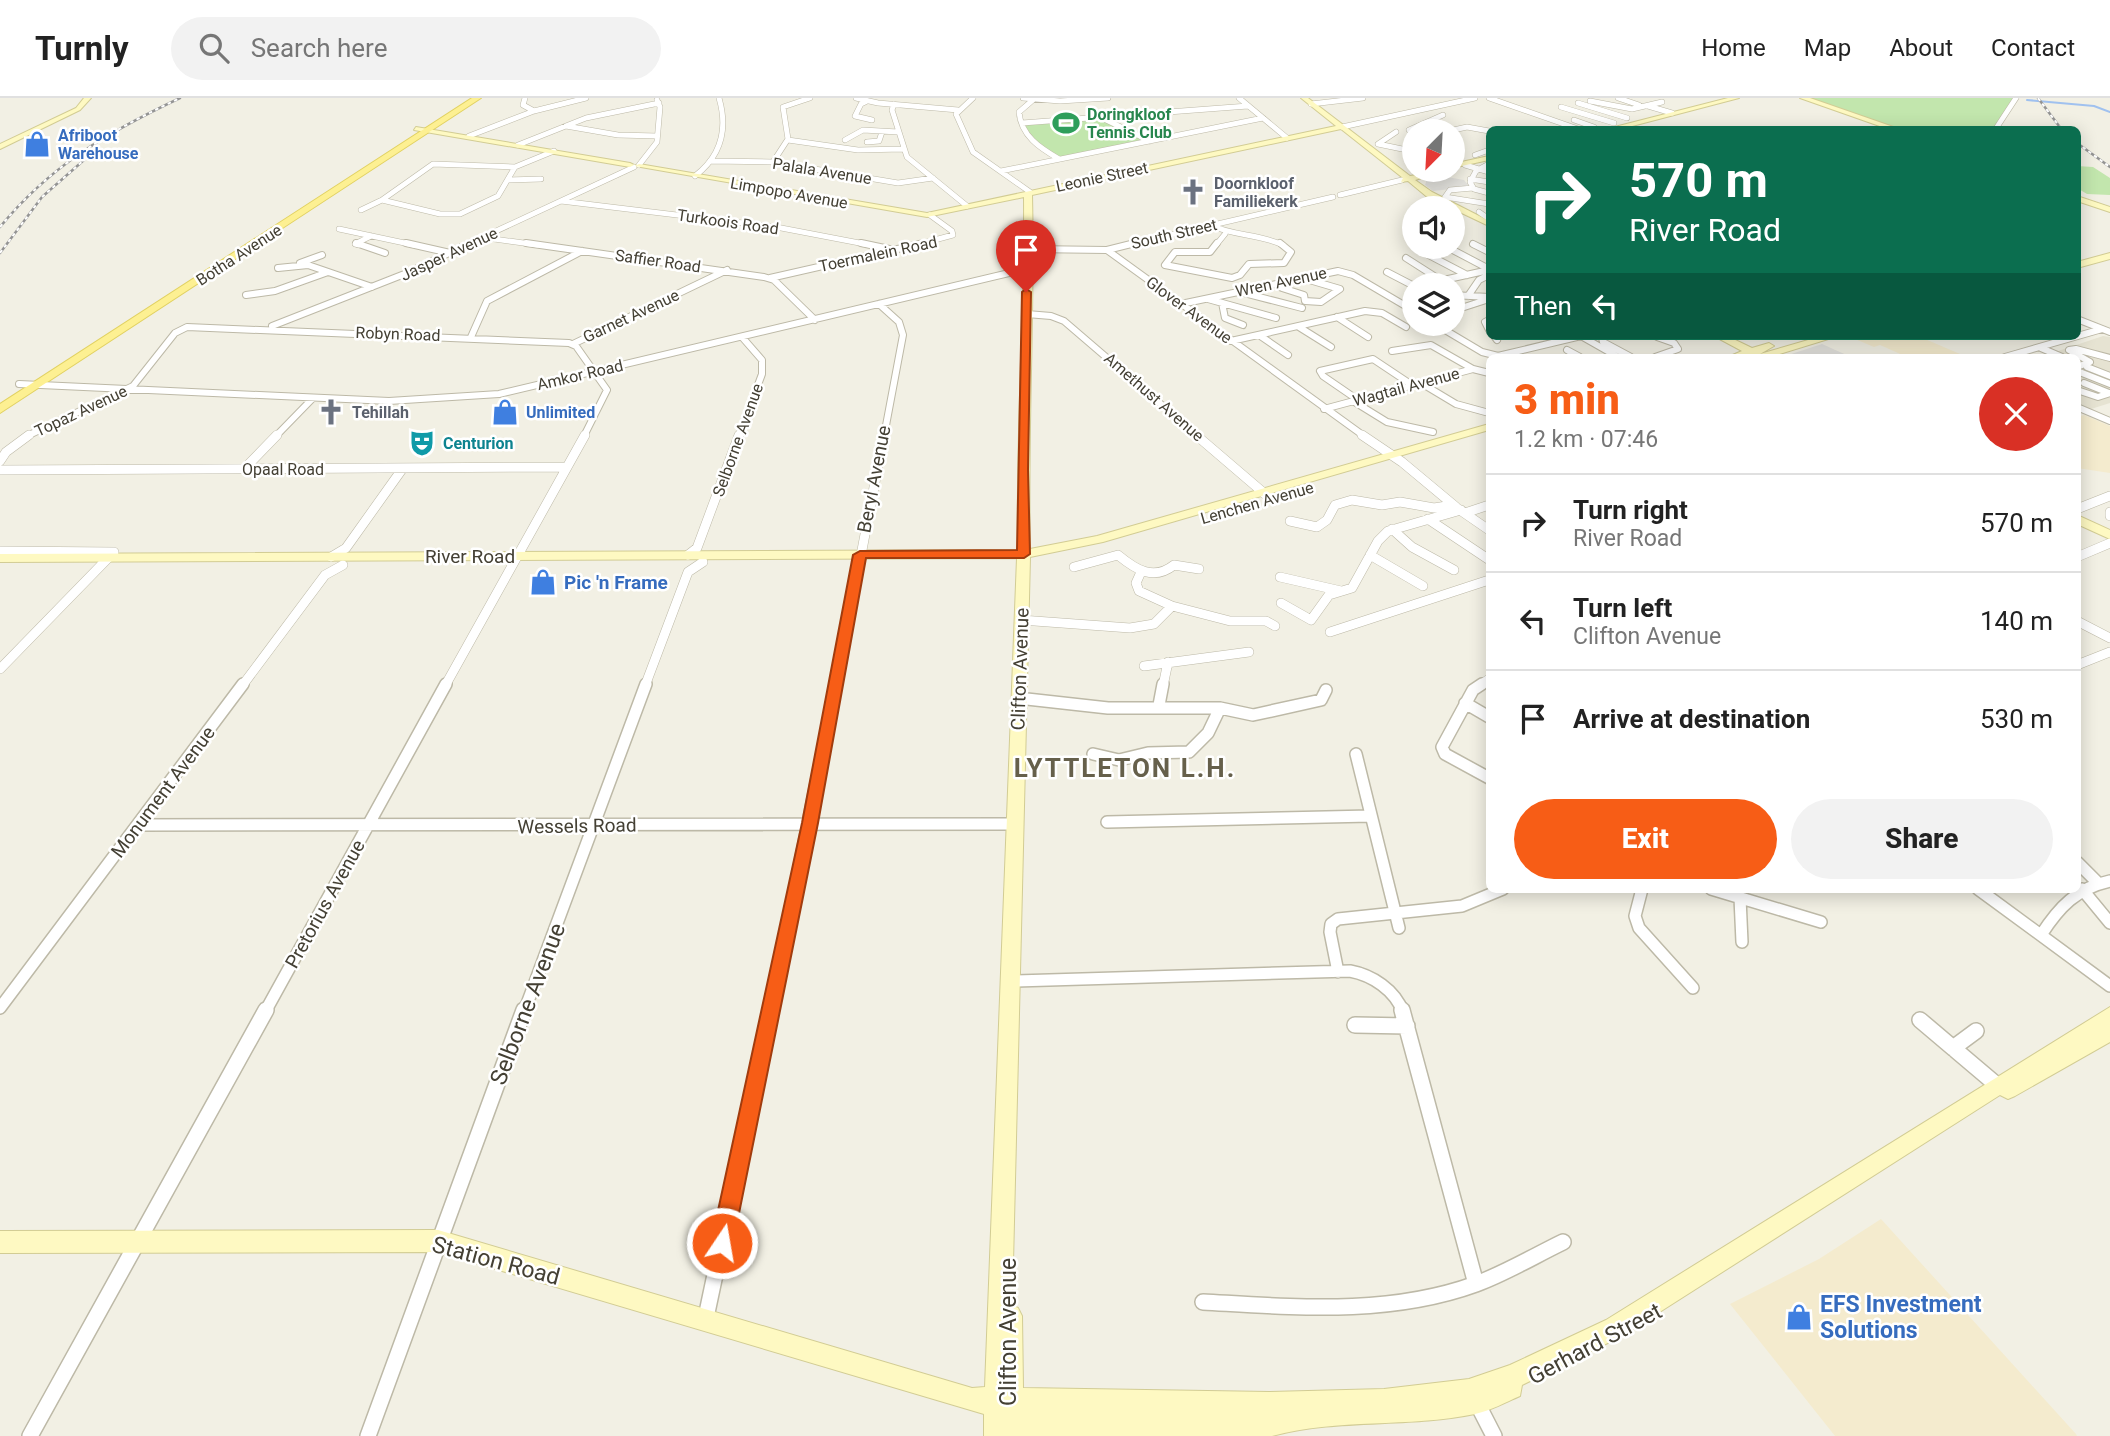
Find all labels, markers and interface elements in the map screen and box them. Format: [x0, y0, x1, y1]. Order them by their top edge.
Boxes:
search box [171, 17, 661, 80]
text: Turnly [35, 29, 129, 68]
icon: search [195, 29, 233, 67]
text: Search here [251, 33, 387, 63]
text: Home [1701, 34, 1766, 62]
text: Map [1804, 34, 1851, 62]
text: About [1889, 34, 1953, 62]
text: Contact [1991, 34, 2075, 62]
place label: Doringkloof Tennis Club [1087, 105, 1172, 142]
sports icon: Doringkloof Tennis Club [1051, 108, 1081, 138]
north arrow [1402, 119, 1465, 182]
map controls [1402, 119, 1465, 336]
place label: Afriboot Warehouse [58, 126, 139, 163]
shop icon: Afriboot Warehouse [22, 129, 52, 159]
text: 570 m [1629, 152, 1768, 209]
street label: Palala Avenue [771, 154, 873, 188]
icon: right [1514, 154, 1605, 245]
street label: Leonie Street [1054, 158, 1150, 196]
street label: Limpopo Avenue [729, 173, 849, 213]
place label: Doornkloof Familiekerk [1214, 174, 1298, 211]
church icon: Doornkloof Familiekerk [1178, 177, 1208, 207]
button: sound [1402, 196, 1465, 259]
street label: Turkoois Road [676, 205, 780, 239]
text: River Road [1629, 211, 1781, 249]
street label: South Street [1129, 215, 1219, 253]
street label: Botha Avenue [193, 220, 285, 290]
pin [996, 220, 1056, 292]
street label: Jasper Avenue [397, 223, 501, 285]
icon: arrive [1007, 231, 1045, 269]
street label: Toermalein Road [817, 232, 939, 276]
street label: Saffier Road [614, 246, 702, 276]
street label: Wren Avenue [1234, 263, 1328, 301]
street label: Glover Avenue [1142, 272, 1236, 348]
button: layers [1402, 273, 1465, 336]
street label: Garnet Avenue [580, 285, 682, 347]
icon: left [1586, 287, 1624, 325]
text: Then [1514, 291, 1572, 321]
street label: Robyn Road [355, 323, 441, 345]
street label: Amethust Avenue [1100, 349, 1208, 445]
street label: Amkor Road [535, 356, 625, 394]
street label: Wagtail Avenue [1351, 364, 1461, 410]
text: 3 min [1514, 375, 1620, 424]
button: close [1979, 377, 2053, 451]
street label: Topaz Avenue [32, 381, 130, 441]
street label: Selborne Avenue [709, 381, 767, 499]
church icon: Tehillah [316, 397, 346, 427]
shop icon: Unlimited [490, 397, 520, 427]
place label: Tehillah [352, 403, 409, 422]
place label: Unlimited [526, 403, 595, 422]
street label: Beryl Avenue [852, 423, 896, 535]
text: 1.2 km · 07:46 [1514, 426, 1658, 453]
theatre icon: Centurion [407, 428, 437, 458]
place label: Centurion [443, 434, 514, 453]
street label: Opaal Road [242, 460, 324, 479]
street label: Lenchen Avenue [1198, 478, 1316, 528]
text: Turn right [1573, 495, 1688, 525]
icon: right [1514, 504, 1552, 542]
text: 570 m [1980, 508, 2053, 538]
text: River Road [1573, 525, 1682, 552]
street label: River Road [425, 545, 515, 568]
shop icon: Pic 'n Frame [528, 567, 558, 597]
place label: Pic 'n Frame [564, 571, 668, 594]
text: Turn left [1573, 593, 1672, 623]
icon: left [1514, 602, 1552, 640]
text: 140 m [1980, 606, 2053, 636]
street label: Clifton Avenue [1006, 607, 1034, 731]
text: Clifton Avenue [1573, 623, 1721, 650]
icon: arrive [1514, 700, 1552, 738]
text: Arrive at destination [1573, 704, 1810, 734]
text: 530 m [1980, 704, 2053, 734]
street label: Monument Avenue [106, 722, 220, 862]
district label: LYTTLETON L.H. [1014, 753, 1236, 783]
button: Exit [1514, 799, 1777, 879]
button: Share [1791, 799, 2053, 879]
street label: Wessels Road [517, 813, 637, 839]
street label: Pretorius Avenue [280, 836, 370, 972]
street label: Selborne Avenue [485, 919, 571, 1089]
position arrow [685, 1206, 759, 1280]
street label: Station Road [429, 1231, 563, 1291]
street label: Clifton Avenue [995, 1258, 1022, 1406]
place label: EFS Investment Solutions [1820, 1291, 1982, 1344]
street label: Gerhard Street [1523, 1297, 1667, 1391]
shop icon: EFS Investment Solutions [1784, 1302, 1814, 1332]

